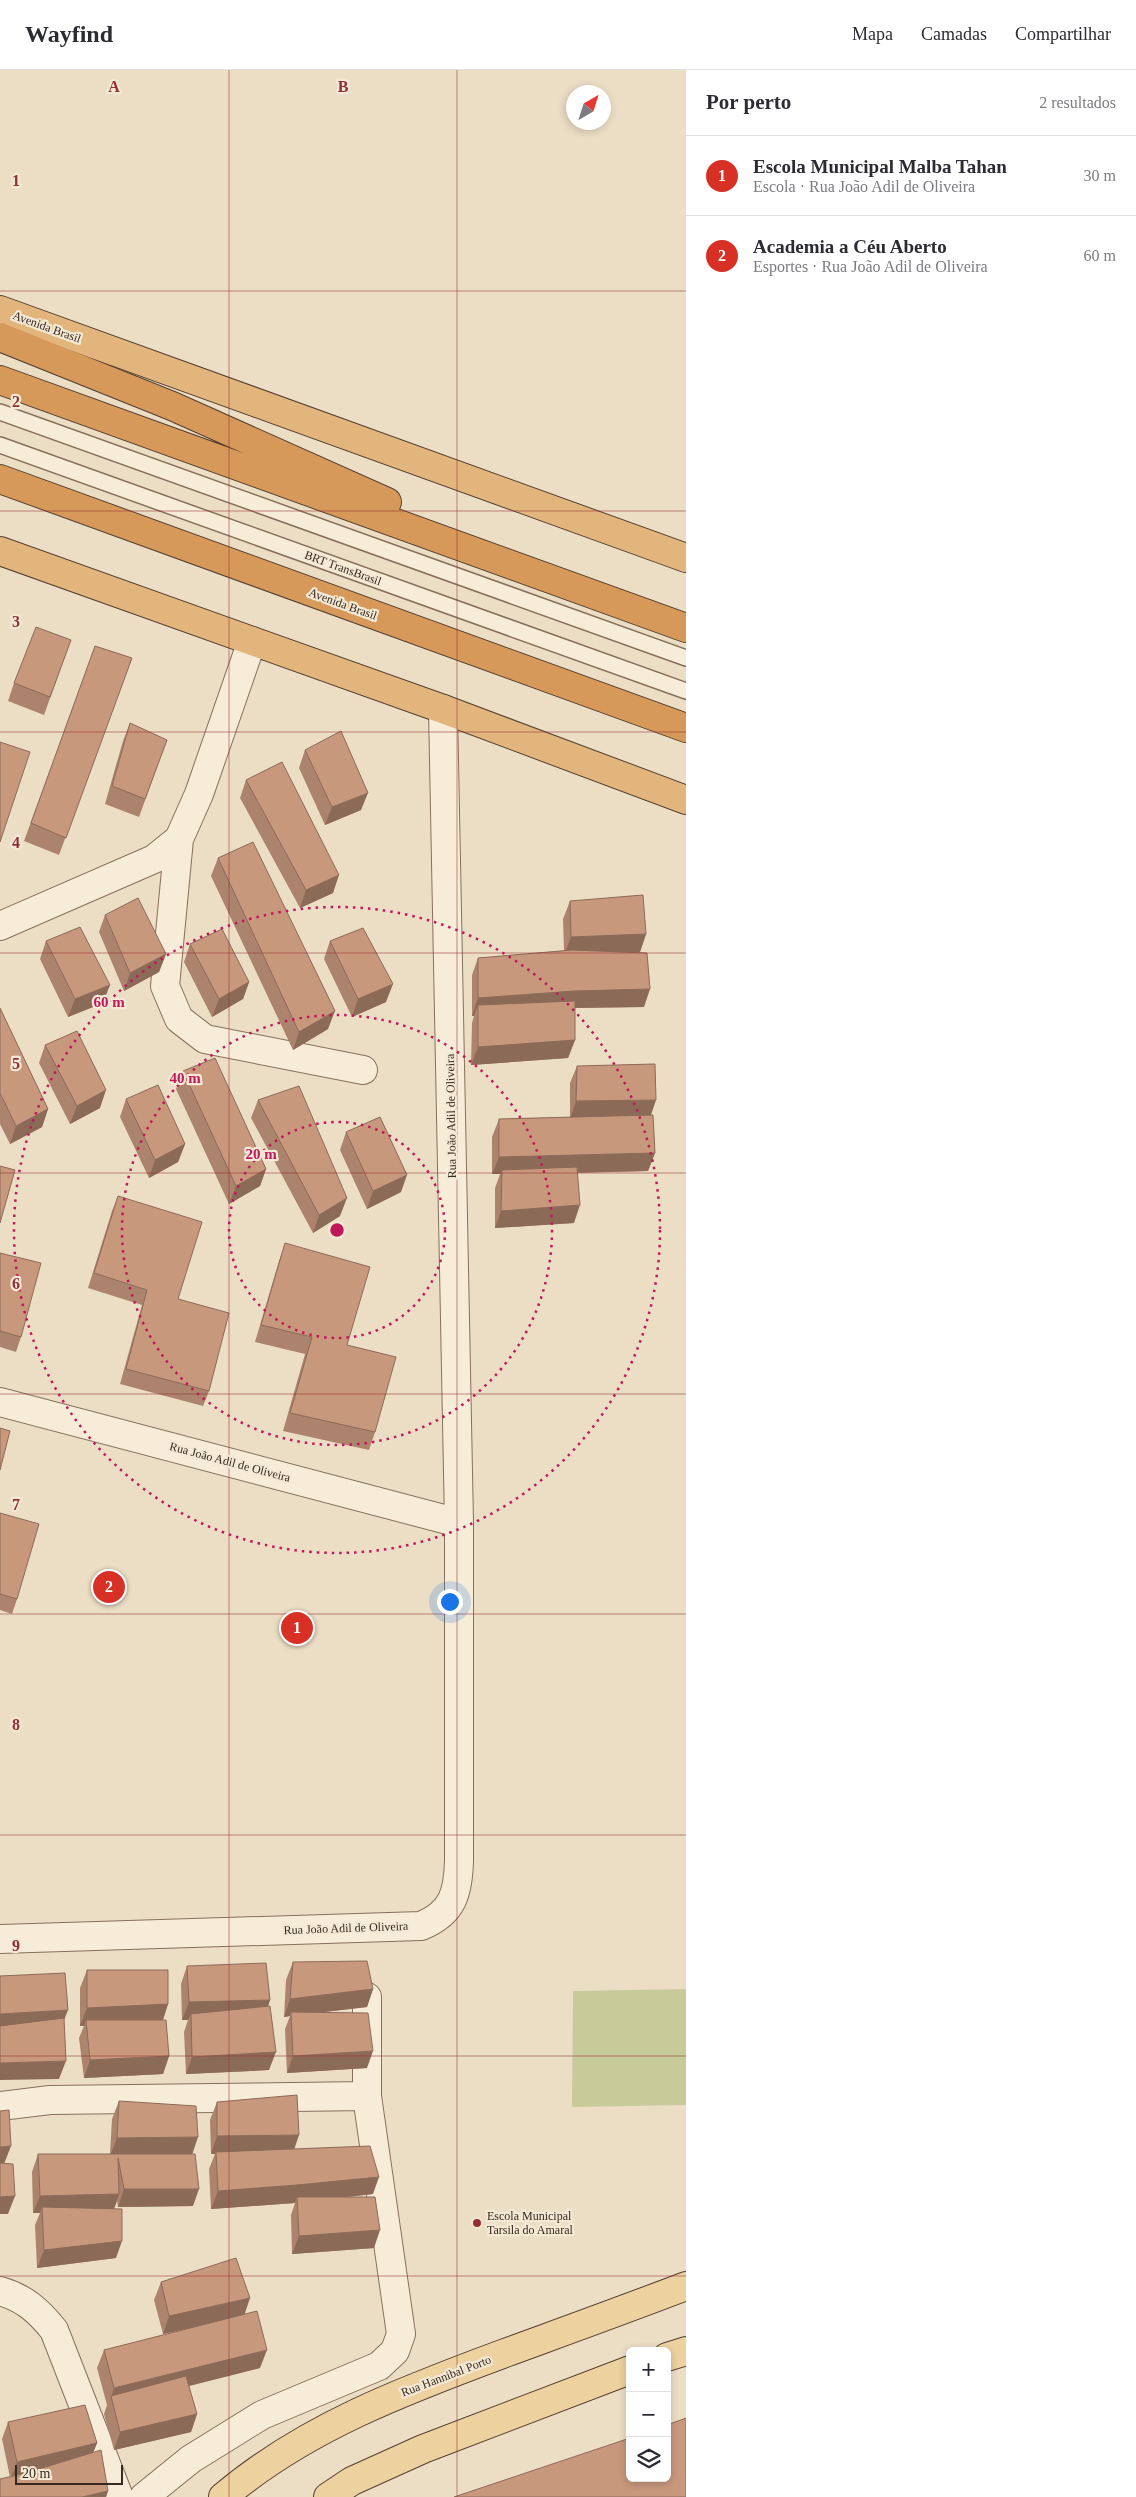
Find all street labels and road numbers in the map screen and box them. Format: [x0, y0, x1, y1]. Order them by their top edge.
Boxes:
street label: Avenida Brasil [11, 308, 84, 346]
street label: BRT TransBrasil [303, 548, 384, 589]
street label: Avenida Brasil [307, 585, 380, 623]
street label: Rua João Adil de Oliveira [443, 1053, 459, 1178]
street label: Rua João Adil de Oliveira [168, 1439, 293, 1485]
street label: Rua João Adil de Oliveira [283, 1919, 409, 1937]
street label: Rua Hannibal Porto [399, 2352, 493, 2400]

